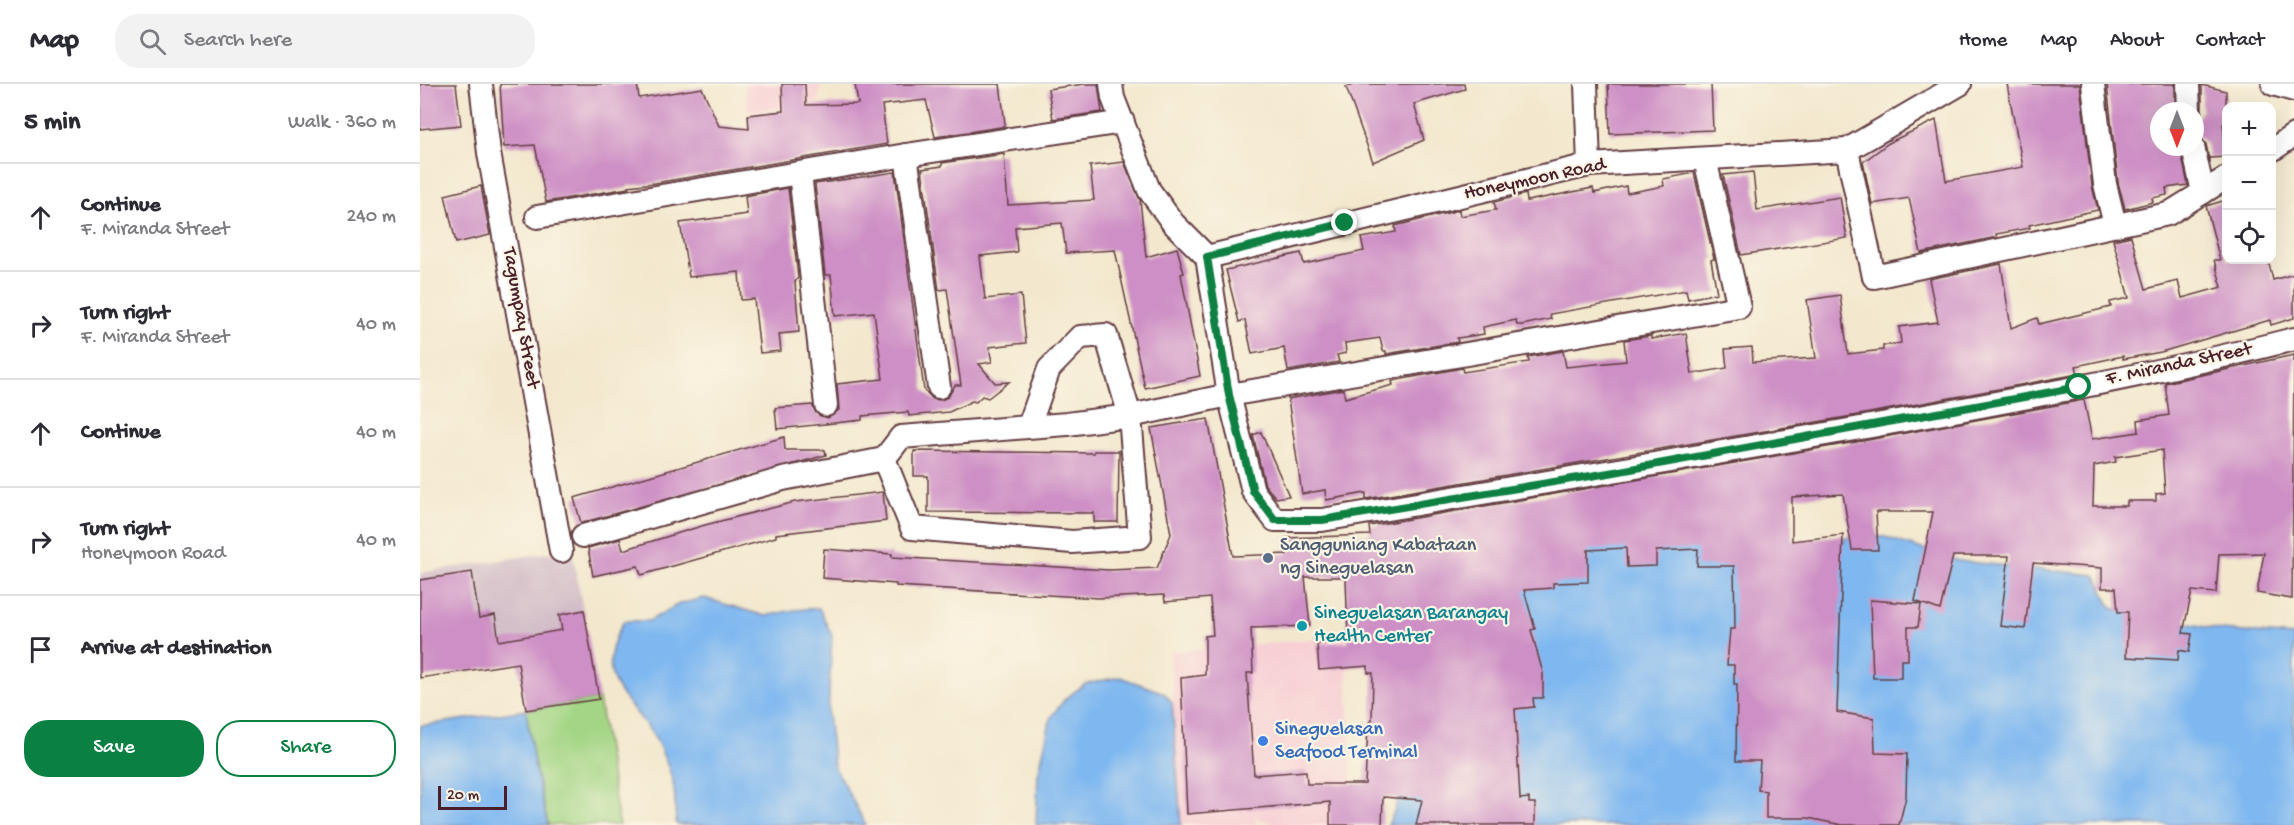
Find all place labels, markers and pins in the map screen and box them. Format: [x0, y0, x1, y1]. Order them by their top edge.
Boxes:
place label: Sangguniang Kabataan ng Sineguelasan [1280, 535, 1477, 581]
marker: Sangguniang Kabataan ng Sineguelasan [1261, 551, 1275, 565]
place label: Sineguelasan Barangay Health Center [1314, 603, 1508, 649]
marker: Sineguelasan Barangay Health Center [1295, 619, 1309, 633]
place label: Sineguelasan Seafood Terminal [1275, 719, 1418, 765]
marker: Sineguelasan Seafood Terminal [1256, 734, 1270, 748]

